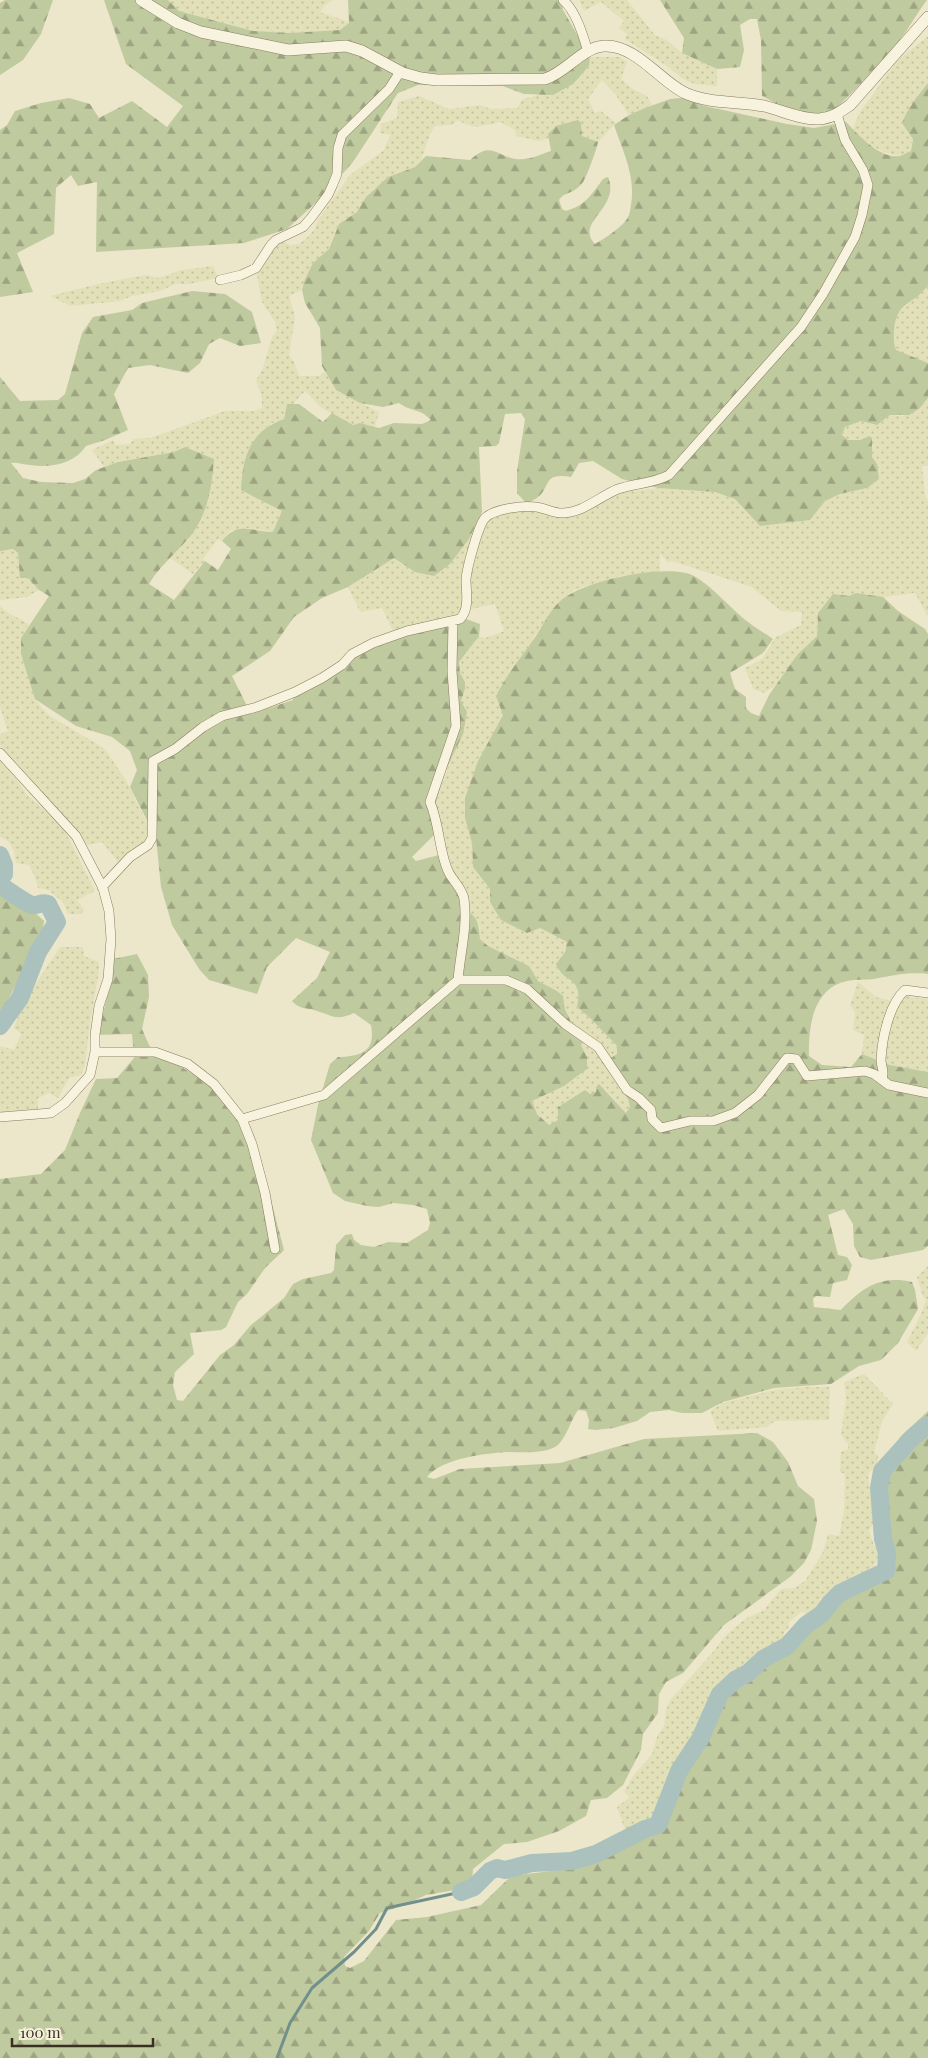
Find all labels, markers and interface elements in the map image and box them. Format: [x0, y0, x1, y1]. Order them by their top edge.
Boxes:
scale bar [12, 2016, 154, 2048]
text: 100 m [20, 2022, 61, 2042]

